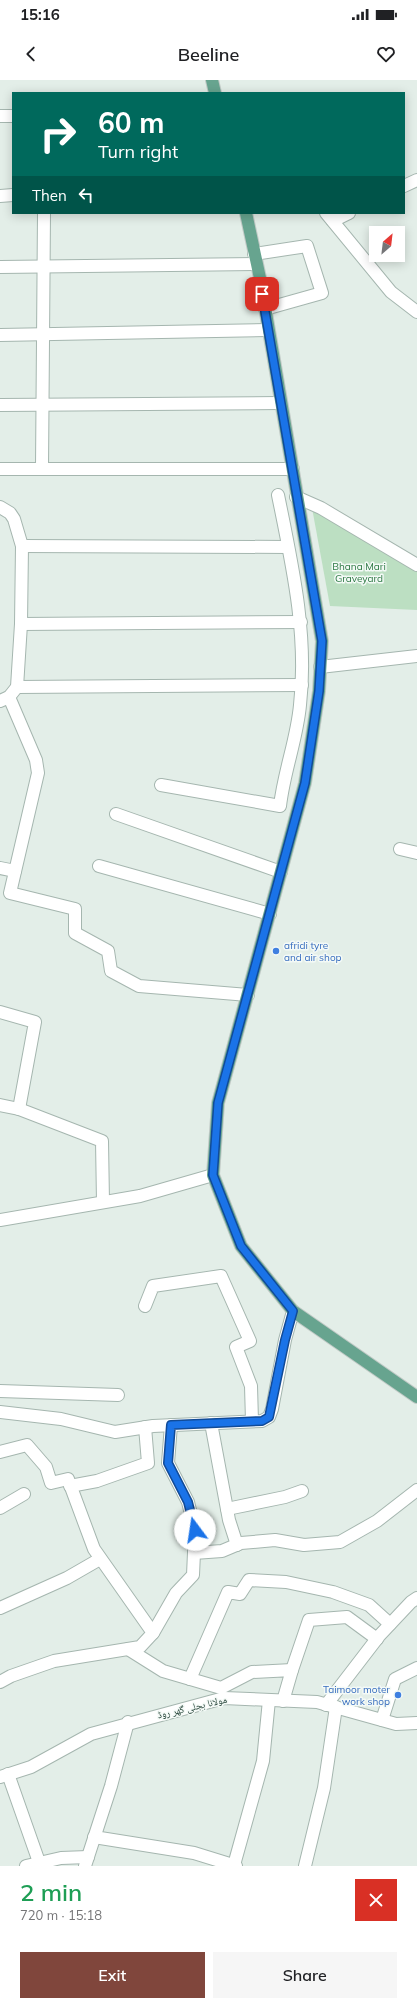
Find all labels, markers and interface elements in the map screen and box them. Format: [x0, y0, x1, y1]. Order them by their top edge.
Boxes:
text: 15:16 [20, 5, 60, 24]
icon: back [20, 43, 42, 65]
text: Beeline [178, 43, 239, 66]
icon: heart [375, 43, 397, 65]
text: 60 m [98, 105, 164, 140]
icon: right [32, 108, 84, 160]
text: Turn right [98, 140, 178, 163]
icon: left [75, 184, 97, 206]
text: Then [32, 186, 67, 205]
north arrow [369, 226, 405, 262]
map controls [369, 226, 405, 262]
pin [245, 277, 279, 311]
icon: arrive [251, 283, 273, 305]
park label: Bhana Mari Graveyard [332, 560, 386, 585]
place label: afridi tyre and air shop [284, 939, 342, 964]
marker: afridi tyre and air shop [271, 946, 281, 956]
position arrow [174, 1509, 216, 1551]
place label: Taimoor moter work shop [323, 1683, 390, 1708]
marker: Taimoor moter work shop [393, 1690, 403, 1700]
street label: مولانا بجلی گھر روڈ [156, 1693, 228, 1721]
text: 2 min [20, 1877, 82, 1907]
button: close [355, 1879, 397, 1921]
text: 720 m · 15:18 [20, 1907, 102, 1923]
button: Exit [20, 1952, 205, 1998]
button: Share [213, 1952, 397, 1998]

